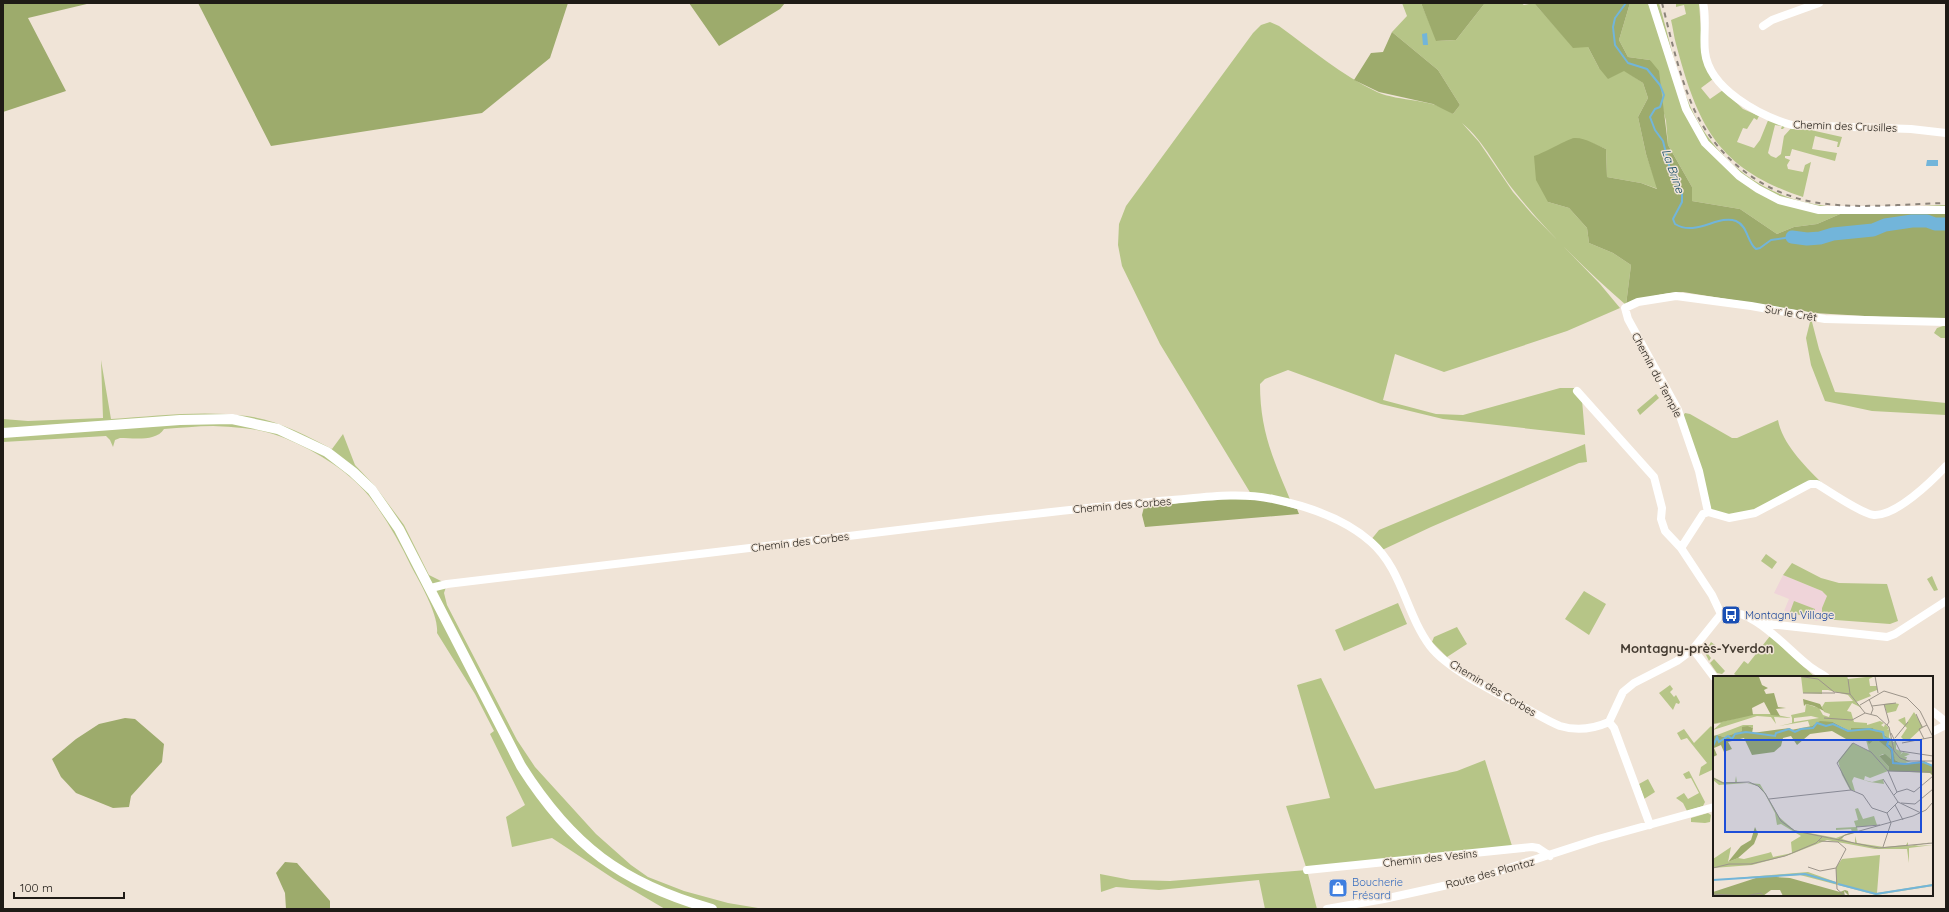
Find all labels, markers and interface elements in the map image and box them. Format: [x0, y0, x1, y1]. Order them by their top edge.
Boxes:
street label: Chemin des Crusilles [1793, 117, 1897, 135]
water label: La Brine [1659, 147, 1688, 196]
street label: Sur le Crêt [1764, 302, 1818, 324]
street label: Chemin du Temple [1629, 330, 1685, 420]
street label: Chemin des Corbes [1072, 494, 1172, 516]
street label: Chemin des Corbes [750, 529, 850, 555]
bus stop icon: Montagny Village [1720, 604, 1742, 626]
place label: Montagny Village [1745, 608, 1834, 622]
district label: Montagny-près-Yverdon [1620, 640, 1774, 656]
street label: Chemin des Corbes [1447, 657, 1539, 719]
inset map [1713, 676, 1933, 896]
street label: Chemin des Vesins [1382, 846, 1478, 870]
street label: Route des Plantaz [1444, 854, 1536, 892]
scale bar [14, 874, 124, 900]
place label: Boucherie Frésard [1352, 875, 1403, 902]
shop icon: Boucherie Frésard [1327, 877, 1349, 899]
text: 100 m [20, 880, 53, 895]

